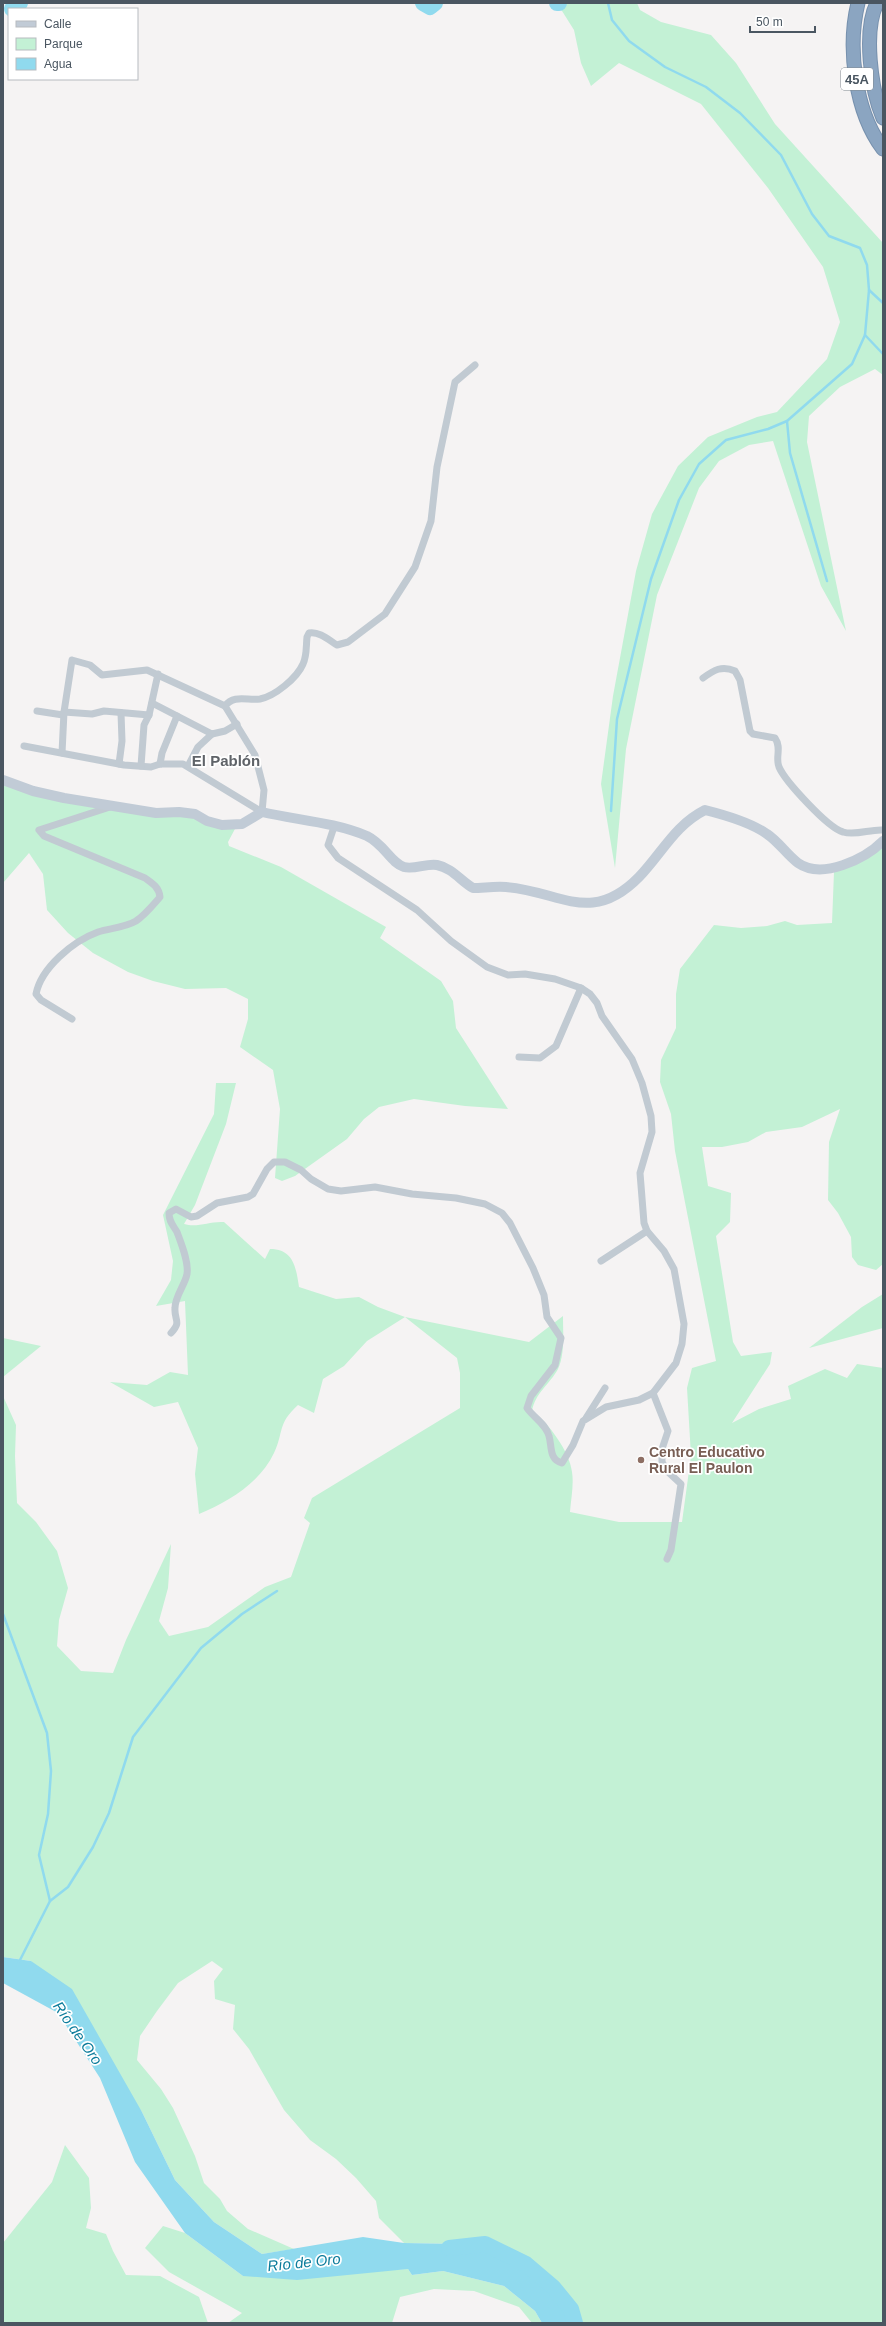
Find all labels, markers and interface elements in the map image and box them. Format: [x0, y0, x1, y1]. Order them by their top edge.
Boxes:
legend [8, 8, 138, 80]
scale bar [750, 8, 815, 34]
text: 50 m [756, 15, 783, 29]
text: Calle [44, 17, 72, 31]
text: Parque [44, 37, 83, 51]
text: Agua [44, 57, 72, 71]
road number: 45A [841, 68, 873, 90]
district label: El Pablón [192, 752, 260, 769]
place label: Centro Educativo Rural El Paulon [649, 1444, 765, 1476]
marker: Centro Educativo Rural El Paulon [636, 1455, 646, 1465]
water label: Río de Oro [50, 1998, 106, 2068]
water label: Río de Oro [267, 2250, 341, 2274]

